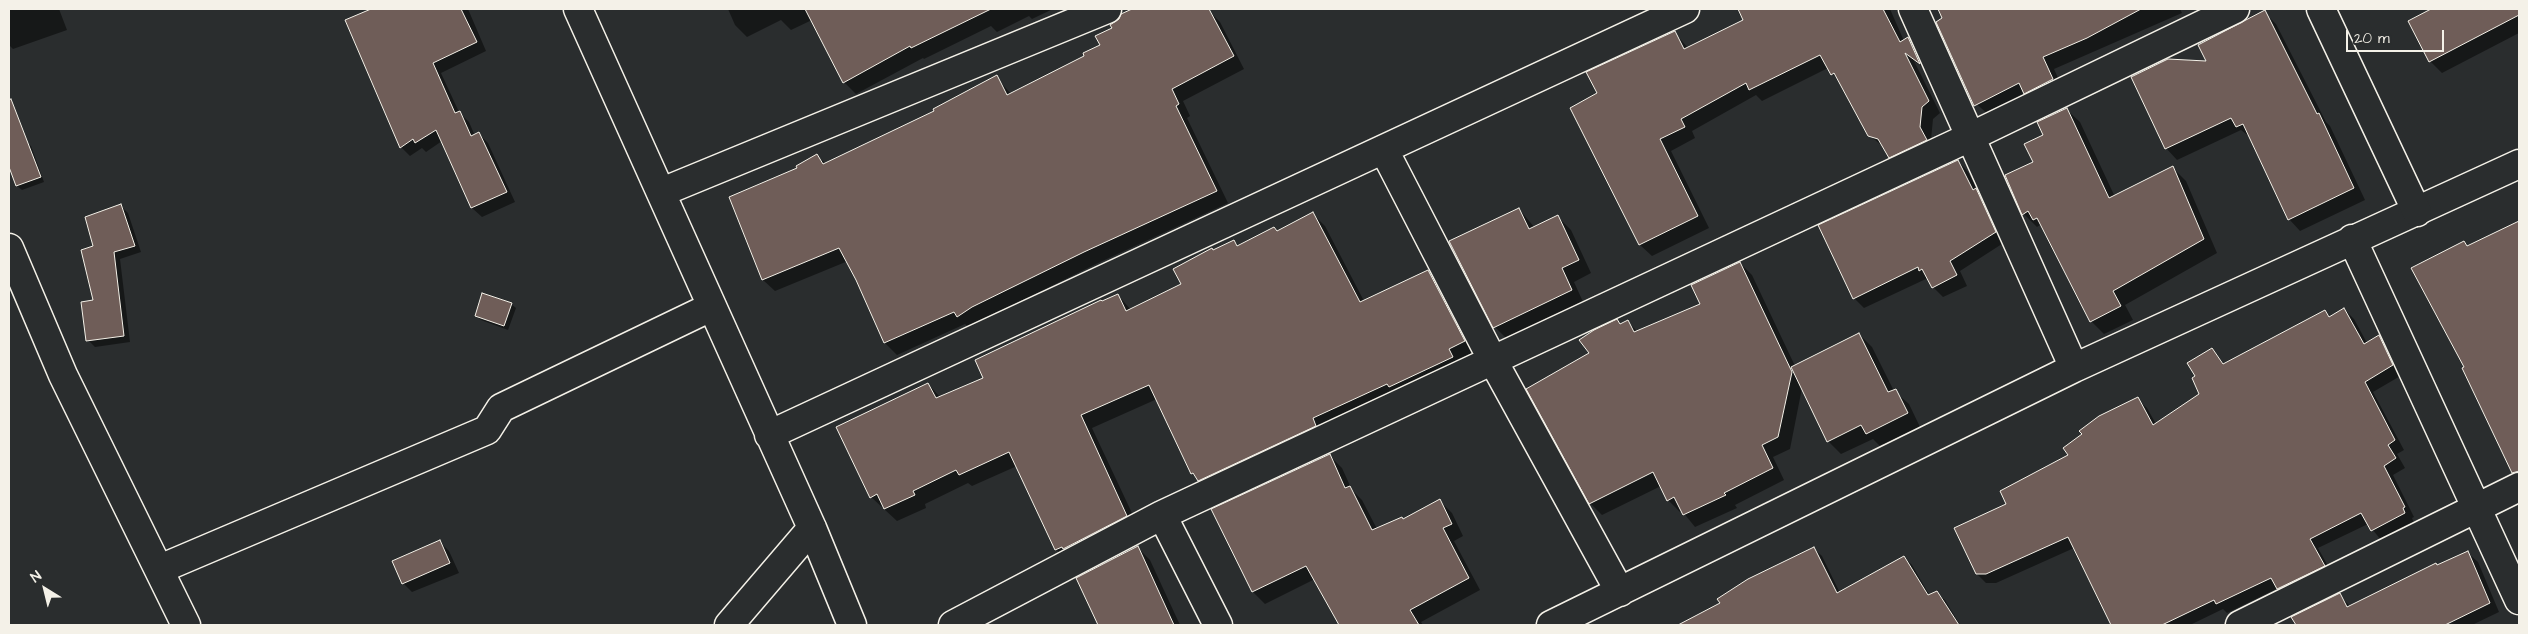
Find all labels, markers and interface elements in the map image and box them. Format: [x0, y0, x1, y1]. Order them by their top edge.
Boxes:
scale bar [2348, 20, 2446, 52]
text: 20 m [2354, 28, 2390, 49]
north arrow [20, 564, 70, 614]
text: N [27, 566, 46, 588]

